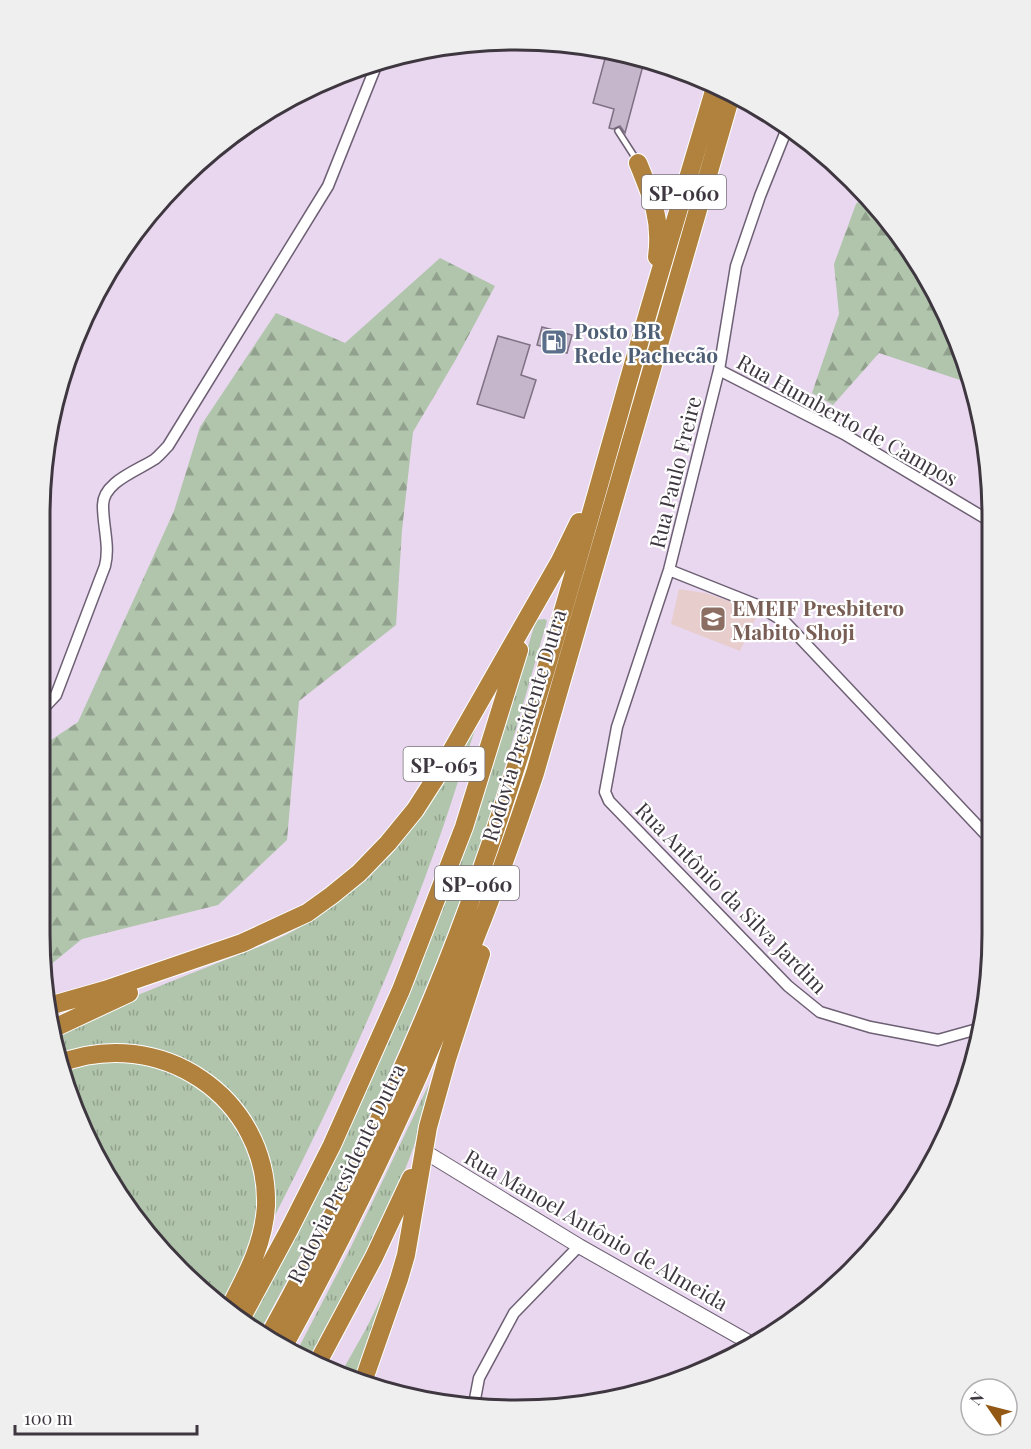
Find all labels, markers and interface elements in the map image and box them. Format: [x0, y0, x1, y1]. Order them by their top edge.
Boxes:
road number: SP-060 [642, 175, 726, 209]
place label: Posto BR Rede Pachecão [574, 316, 718, 368]
fuel station icon: Posto BR Rede Pachecão [539, 327, 569, 357]
street label: Rua Humberto de Campos [733, 347, 963, 491]
street label: Rua Paulo Freire [642, 393, 706, 551]
place label: EMEIF Presbitero Mabito Shoji [732, 593, 904, 645]
school or university icon: EMEIF Presbitero Mabito Shoji [698, 604, 728, 634]
street label: Rodovia Presidente Dutra [474, 605, 572, 844]
road number: SP-065 [404, 747, 484, 781]
street label: Rua Antônio da Silva Jardim [630, 795, 834, 999]
road number: SP-060 [435, 866, 519, 900]
street label: Rodovia Presidente Dutra [280, 1058, 411, 1288]
street label: Rua Manoel Antônio de Almeida [460, 1142, 734, 1316]
north arrow [959, 1377, 1019, 1437]
text: N [964, 1387, 988, 1409]
scale bar [15, 1398, 196, 1436]
text: 100 m [24, 1406, 73, 1430]

